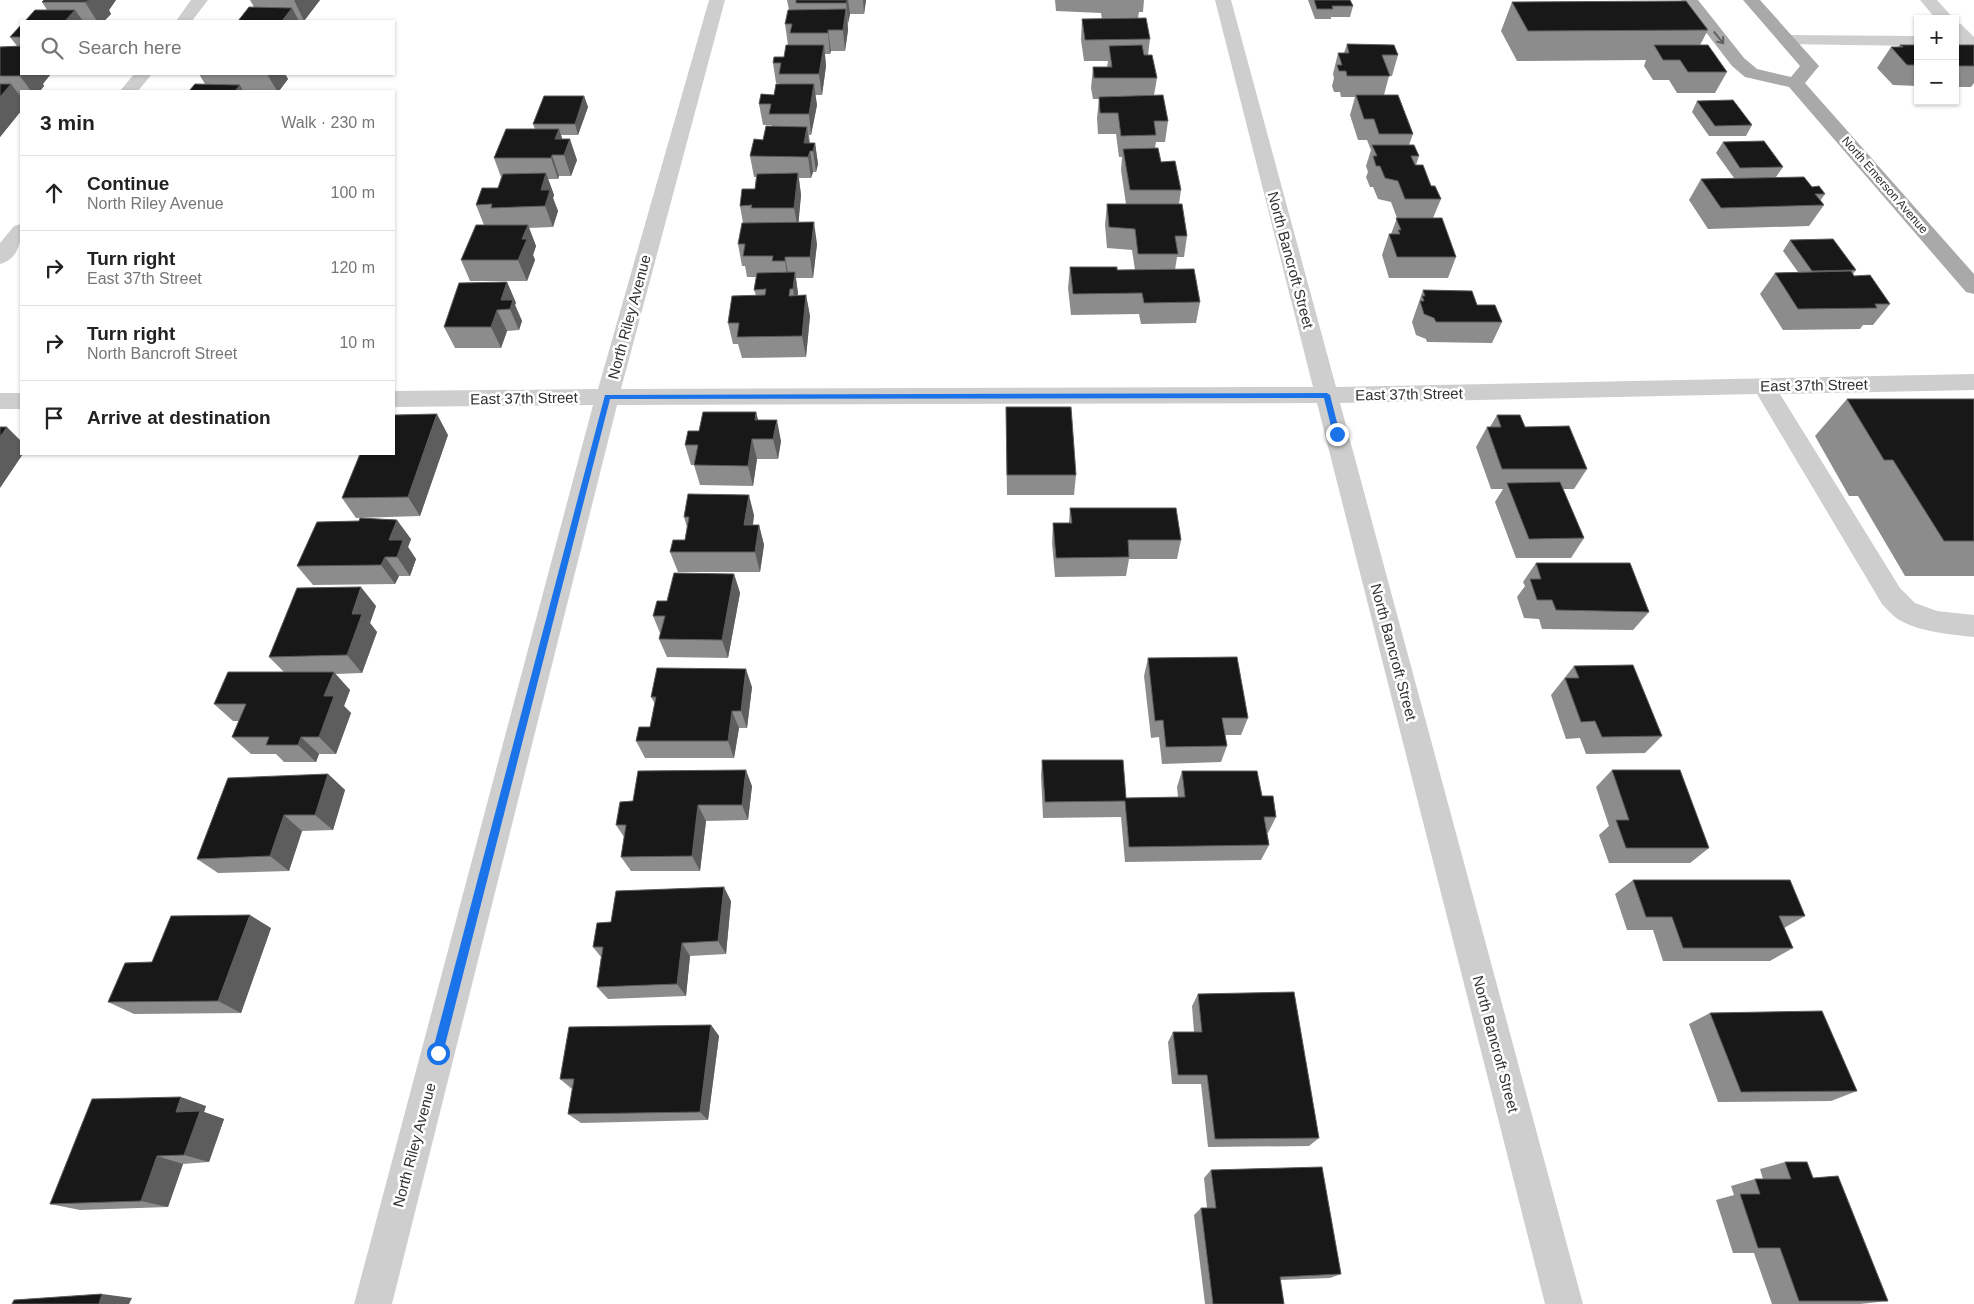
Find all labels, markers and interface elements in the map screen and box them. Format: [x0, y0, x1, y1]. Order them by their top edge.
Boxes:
map controls [1914, 15, 1959, 105]
button: + [1914, 15, 1959, 60]
search box [20, 20, 395, 75]
one-way arrow [1714, 31, 1725, 44]
icon: search [38, 34, 66, 62]
text: Search here [78, 37, 182, 58]
button: − [1914, 60, 1959, 105]
text: 3 min [40, 111, 95, 134]
text: Walk · 230 m [281, 114, 375, 131]
street label: North Emerson Avenue [1839, 134, 1931, 237]
text: Continue [87, 173, 169, 194]
icon: ahead [40, 179, 68, 207]
text: 100 m [331, 184, 375, 201]
street label: North Bancroft Street [1265, 190, 1318, 331]
text: North Riley Avenue [87, 195, 224, 212]
text: Turn right [87, 248, 175, 269]
street label: North Riley Avenue [604, 253, 654, 381]
icon: right [40, 254, 68, 282]
text: 120 m [331, 259, 375, 276]
text: East 37th Street [87, 270, 202, 287]
text: Turn right [87, 323, 175, 344]
icon: right [40, 329, 68, 357]
text: 10 m [339, 334, 375, 351]
text: North Bancroft Street [87, 345, 237, 362]
street label: East 37th Street [1760, 376, 1869, 394]
street label: East 37th Street [1355, 385, 1464, 403]
street label: East 37th Street [470, 389, 579, 407]
icon: arrive [40, 404, 68, 432]
text: Arrive at destination [87, 407, 271, 428]
route end [1326, 423, 1349, 446]
street label: North Bancroft Street [1368, 582, 1421, 723]
street label: North Bancroft Street [1470, 974, 1523, 1115]
route start [427, 1042, 450, 1065]
street label: North Riley Avenue [389, 1081, 439, 1209]

